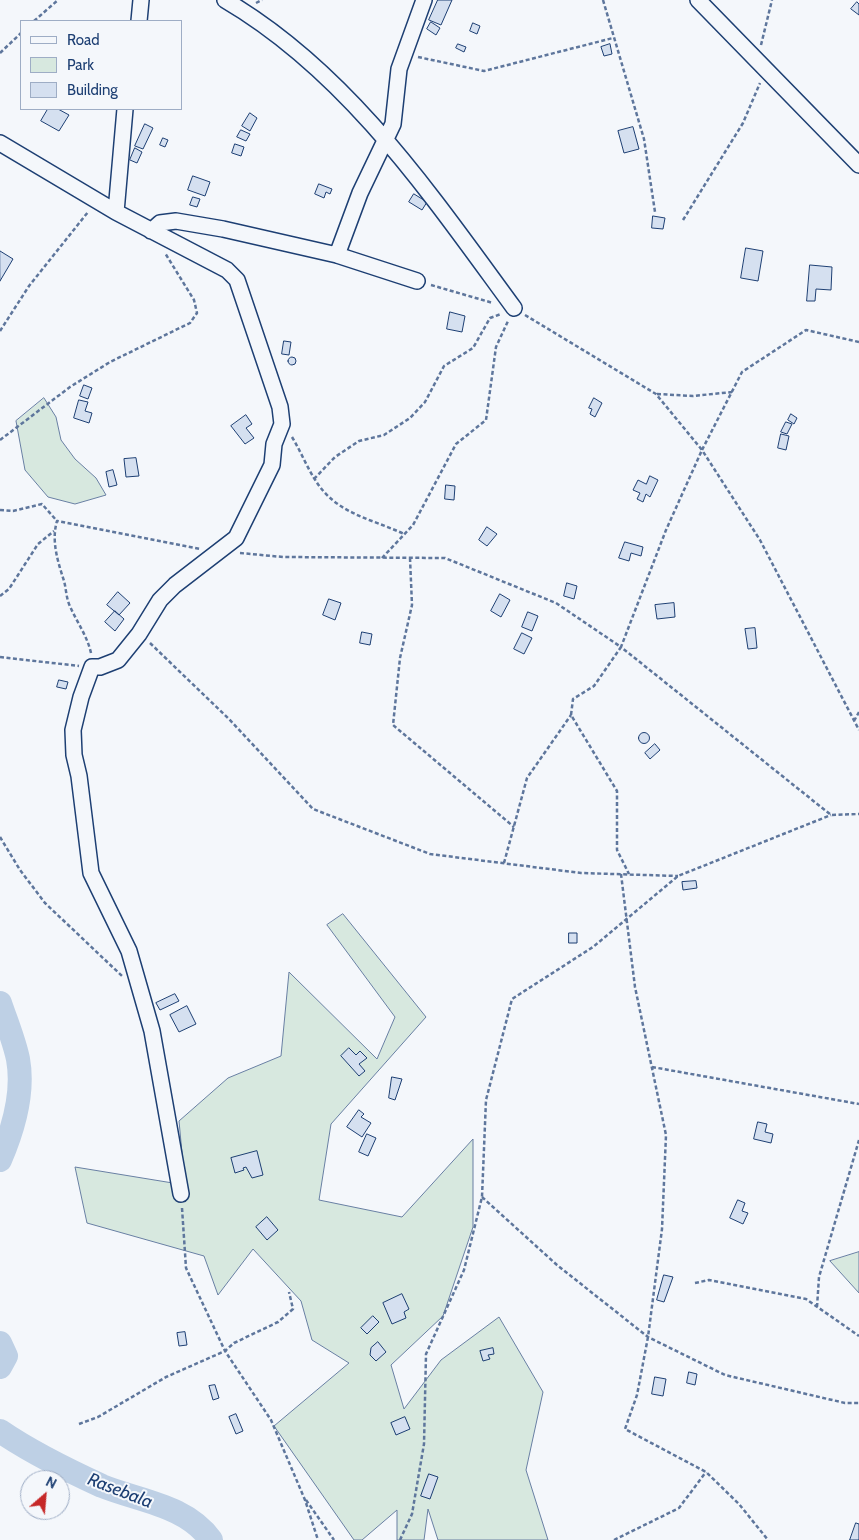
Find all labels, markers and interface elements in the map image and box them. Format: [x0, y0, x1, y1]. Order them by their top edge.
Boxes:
legend [20, 20, 182, 110]
text: Road [67, 31, 100, 49]
text: Park [67, 56, 94, 74]
text: Building [67, 81, 118, 99]
water label: Rasebala [84, 1469, 156, 1513]
north arrow [20, 1470, 70, 1520]
text: N [43, 1472, 60, 1493]

